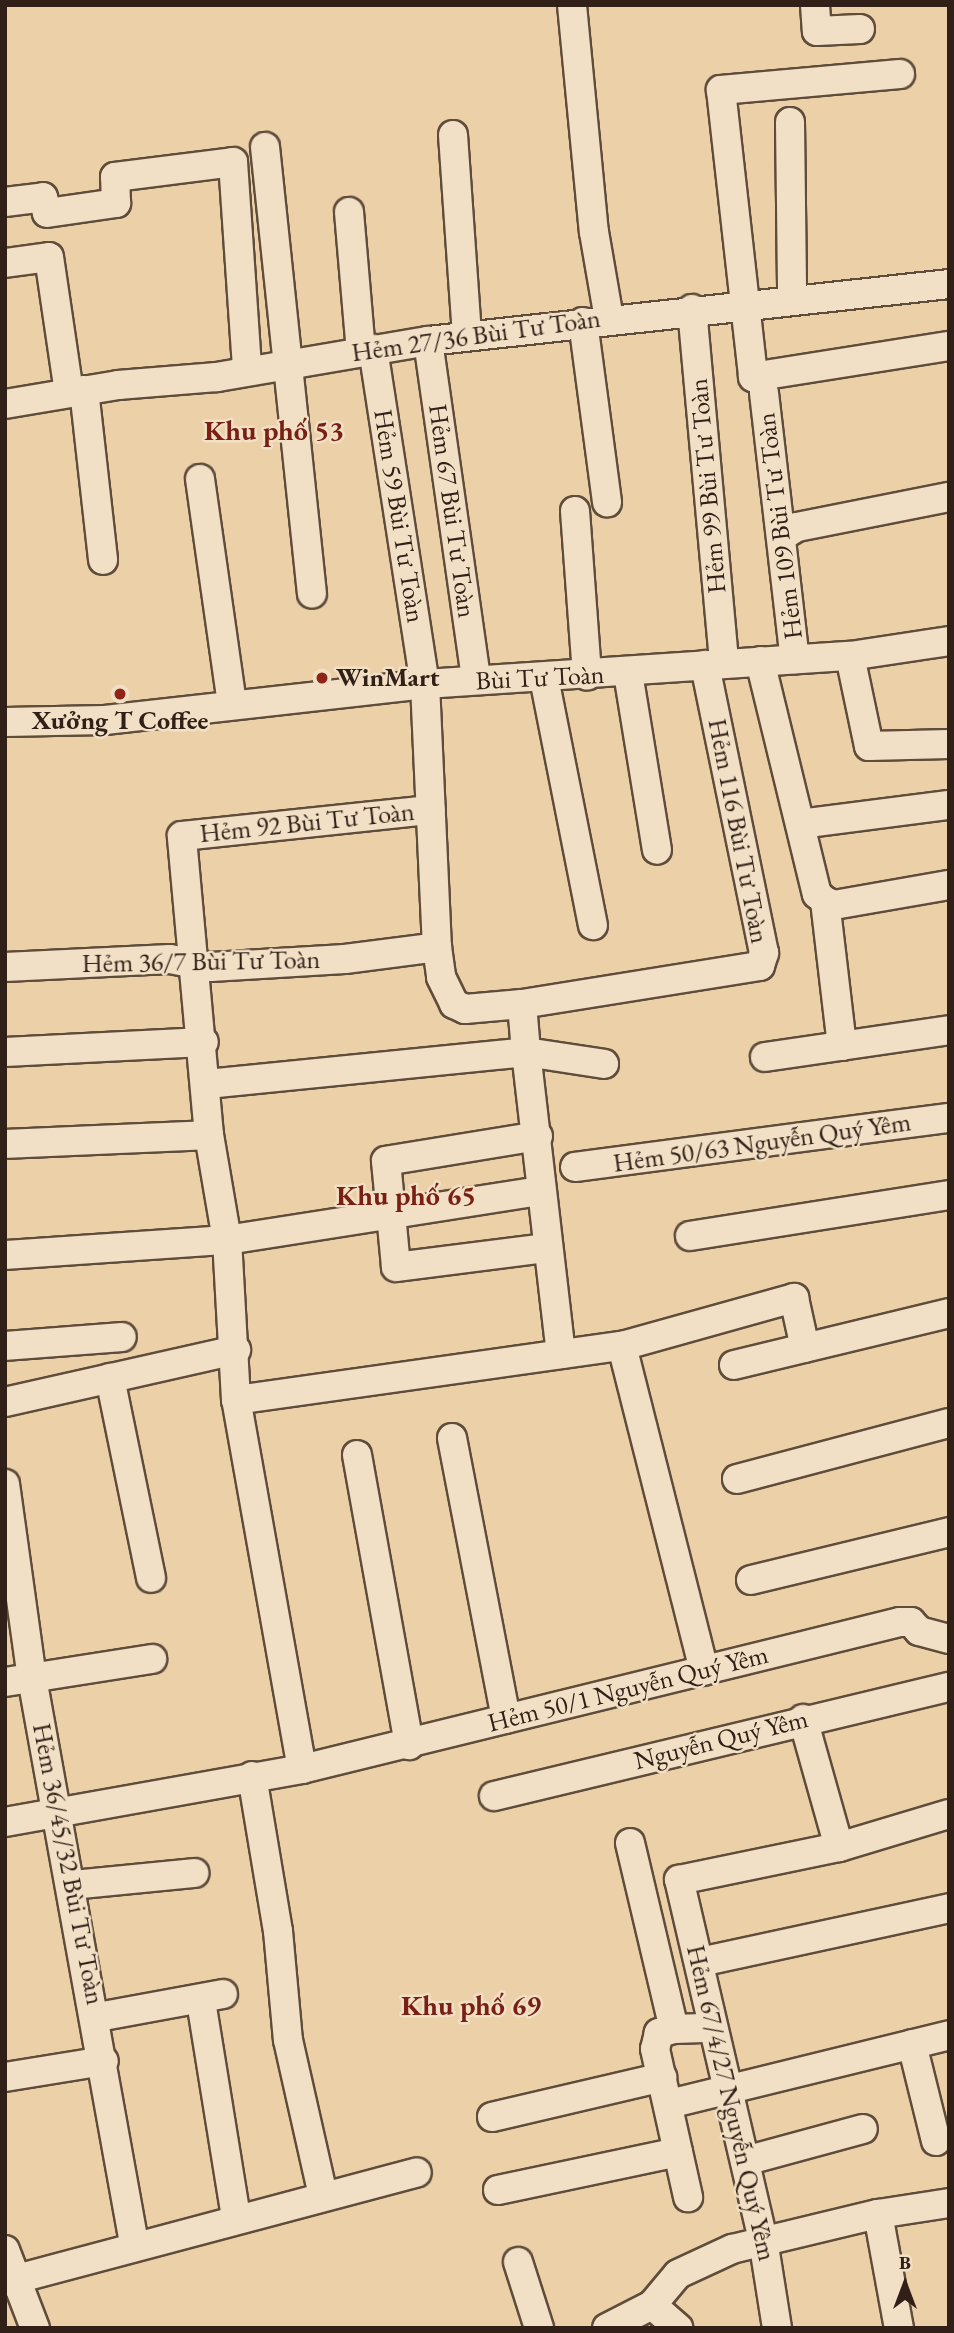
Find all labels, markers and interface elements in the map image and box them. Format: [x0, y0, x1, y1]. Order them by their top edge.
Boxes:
street label: Hẻm 27/36 Bùi Tư Toàn [350, 303, 602, 369]
street label: Hẻm 99 Bùi Tư Toàn [683, 377, 733, 595]
street label: Hẻm 67 Bùi Tư Toàn [422, 402, 482, 620]
street label: Hẻm 59 Bùi Tư Toàn [367, 407, 431, 625]
street label: Hẻm 109 Bùi Tư Toàn [751, 411, 809, 641]
district label: Khu phố 53 [204, 413, 344, 447]
street label: Bùi Tư Toàn [475, 659, 605, 697]
place label: WinMart [336, 662, 439, 694]
marker: WinMart [314, 670, 330, 686]
marker: Xưởng T Coffee [112, 686, 128, 702]
place label: Xưởng T Coffee [32, 705, 208, 737]
street label: Hẻm 116 Bùi Tư Toàn [701, 716, 775, 946]
street label: Hẻm 92 Bùi Tư Toàn [198, 796, 416, 850]
street label: Hẻm 36/7 Bùi Tư Toàn [81, 944, 321, 980]
street label: Hẻm 50/63 Nguyễn Quý Yêm [611, 1107, 913, 1179]
district label: Khu phố 65 [336, 1178, 476, 1212]
street label: Hẻm 50/1 Nguyễn Quý Yêm [485, 1639, 771, 1739]
street label: Nguyễn Quý Yêm [631, 1703, 811, 1777]
street label: Hẻm 36/45/32 Bùi Tư Toàn [25, 1720, 111, 2008]
street label: Hẻm 67/4/27 Nguyễn Quý Yêm [679, 1942, 783, 2264]
district label: Khu phố 69 [401, 1988, 541, 2022]
north arrow [870, 2249, 940, 2319]
text: B [899, 2250, 911, 2275]

